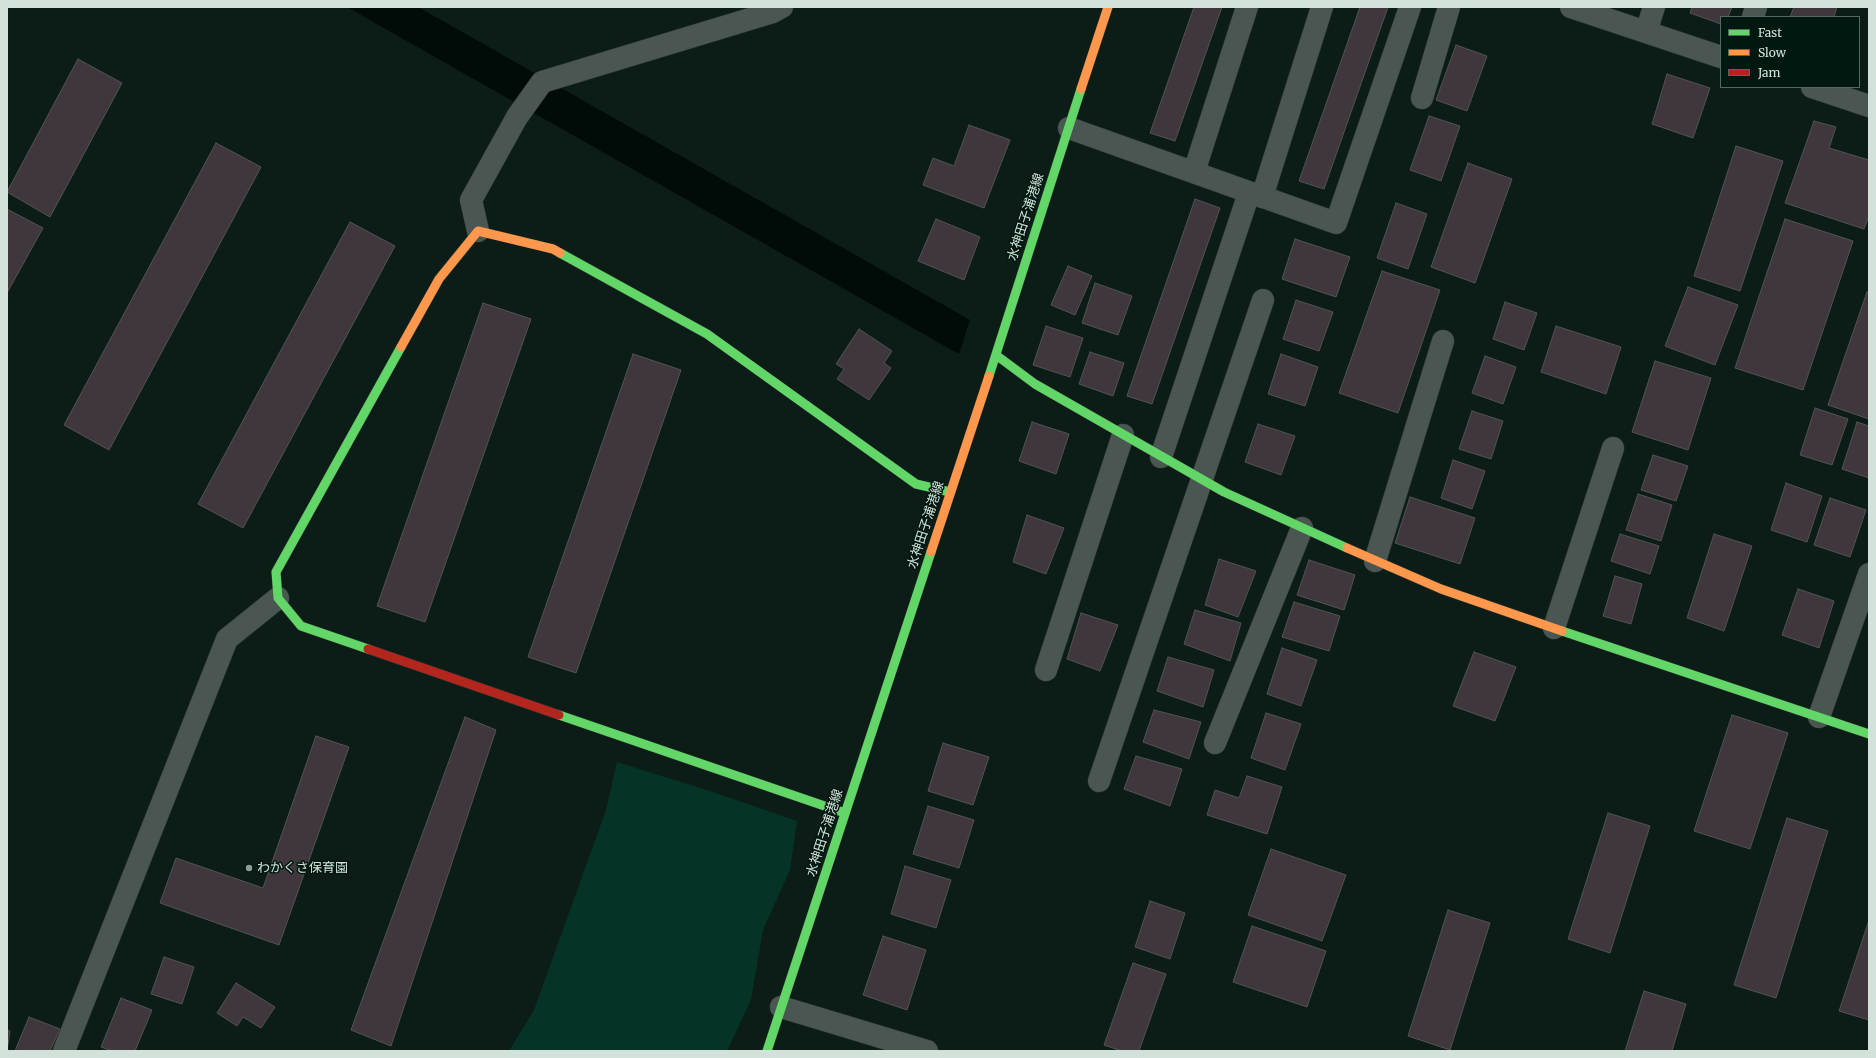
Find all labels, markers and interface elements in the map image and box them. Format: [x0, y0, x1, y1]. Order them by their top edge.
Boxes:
legend [1720, 16, 1860, 88]
text: Fast [1758, 25, 1782, 40]
text: Slow [1758, 45, 1786, 60]
text: Jam [1758, 65, 1780, 80]
street label: 水神田子浦港線 [1005, 171, 1047, 263]
street label: 水神田子浦港線 [905, 479, 947, 571]
street label: 水神田子浦港線 [804, 787, 846, 879]
place label: わかくさ保育園 [257, 860, 348, 876]
marker: わかくさ保育園 [244, 863, 254, 873]

